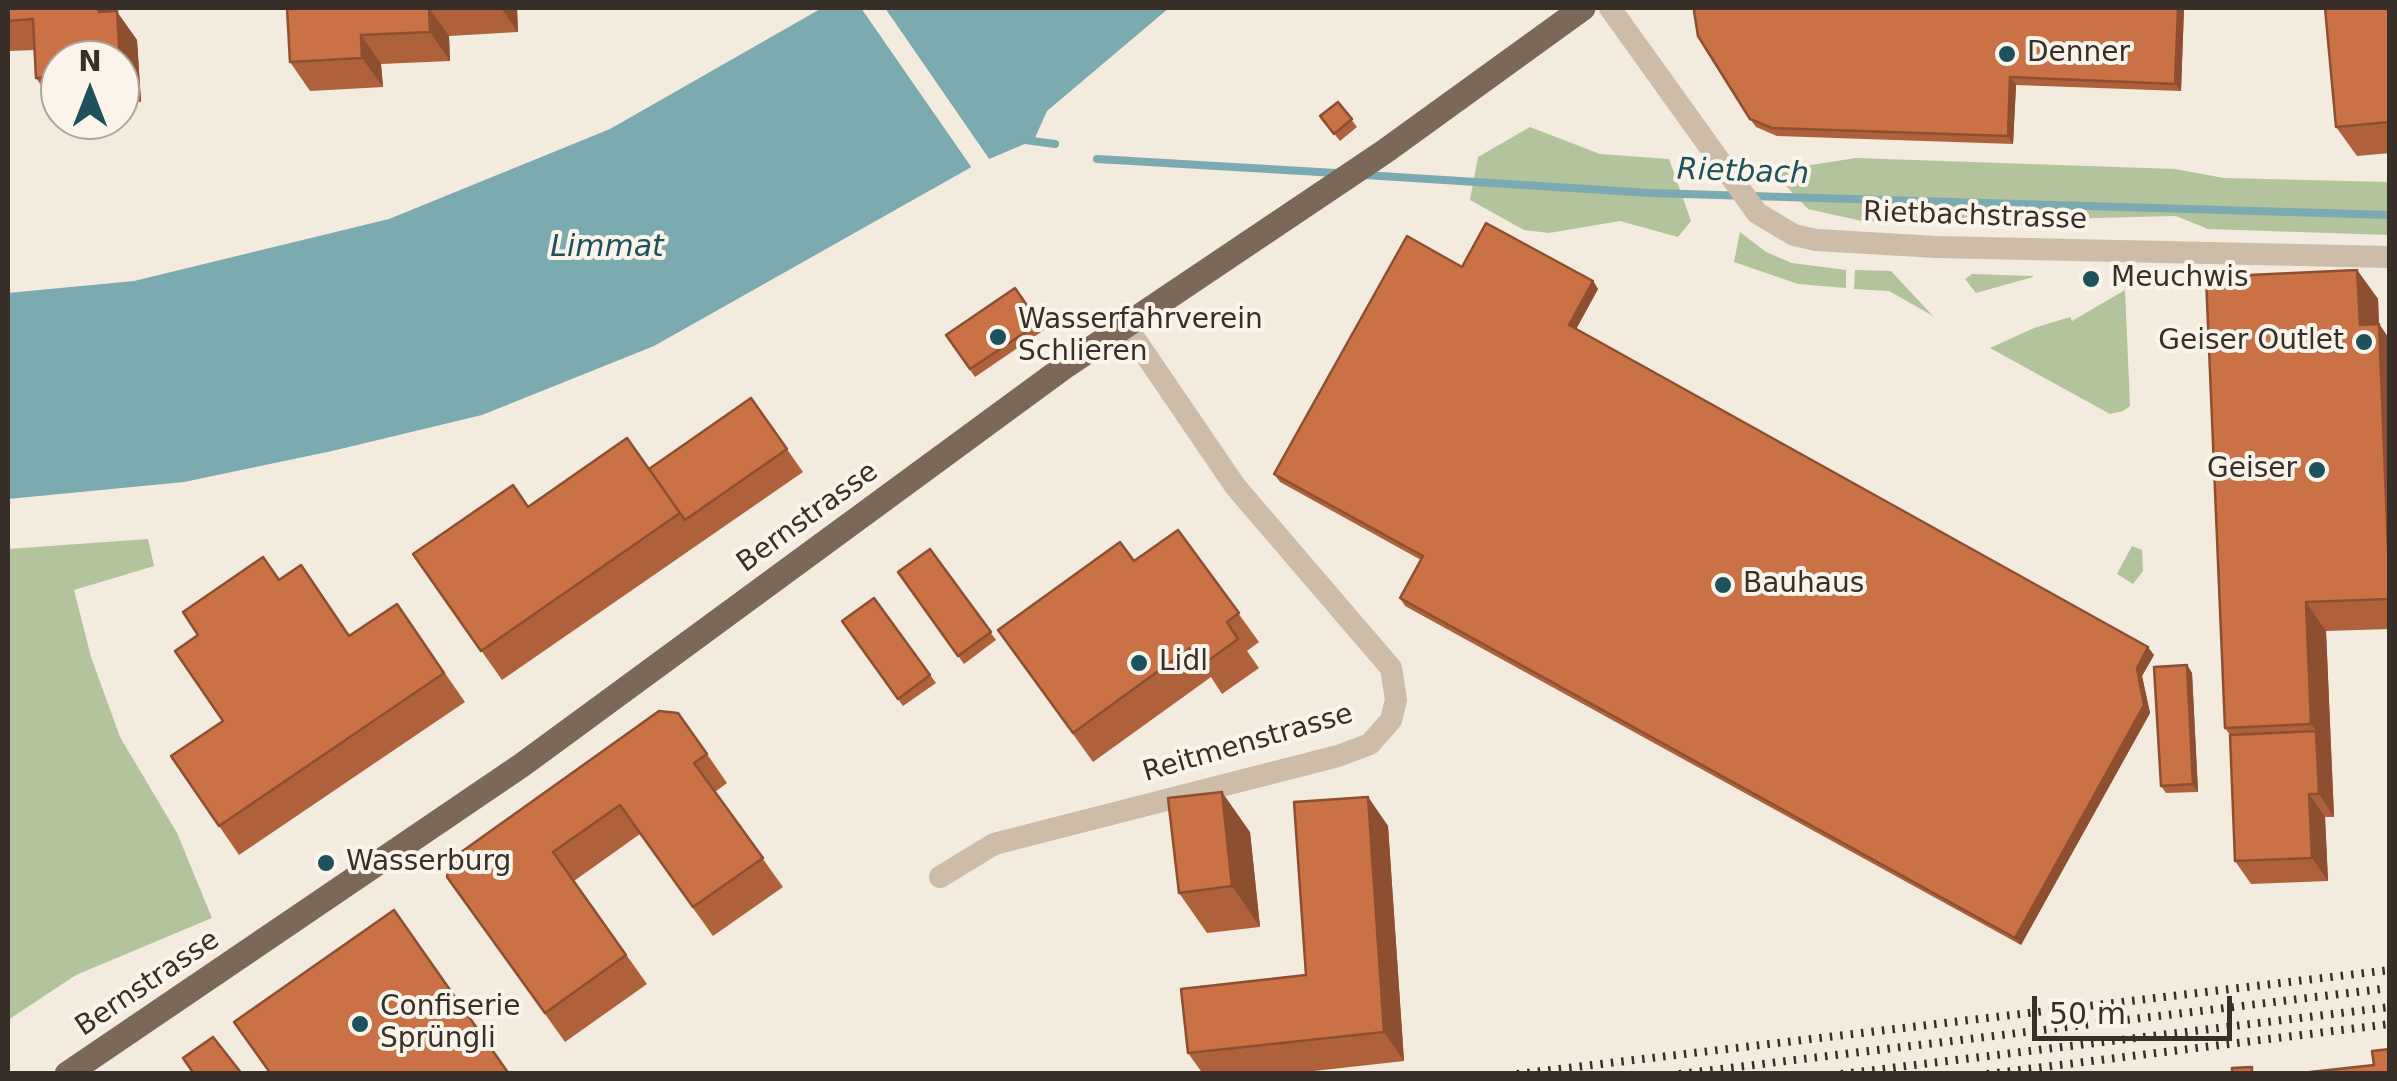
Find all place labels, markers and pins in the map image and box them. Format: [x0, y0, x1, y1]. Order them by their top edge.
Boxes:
place label: Denner [2027, 37, 2130, 71]
marker: Denner [1996, 43, 2018, 65]
place label: Meuchwis [2111, 262, 2249, 296]
marker: Meuchwis [2080, 268, 2102, 290]
place label: Wasserfahrverein Schlieren [1018, 304, 1263, 370]
place label: Geiser Outlet [2158, 325, 2344, 359]
marker: Wasserfahrverein Schlieren [987, 326, 1009, 348]
marker: Geiser Outlet [2353, 331, 2375, 353]
place label: Geiser [2207, 453, 2297, 487]
marker: Geiser [2306, 459, 2328, 481]
place label: Bauhaus [1743, 568, 1864, 602]
marker: Bauhaus [1712, 574, 1734, 596]
place label: Lidl [1159, 646, 1208, 680]
marker: Lidl [1128, 652, 1150, 674]
place label: Wasserburg [346, 846, 511, 880]
marker: Wasserburg [315, 852, 337, 874]
place label: Confiserie Sprüngli [380, 991, 520, 1057]
marker: Confiserie Sprüngli [349, 1013, 371, 1035]

